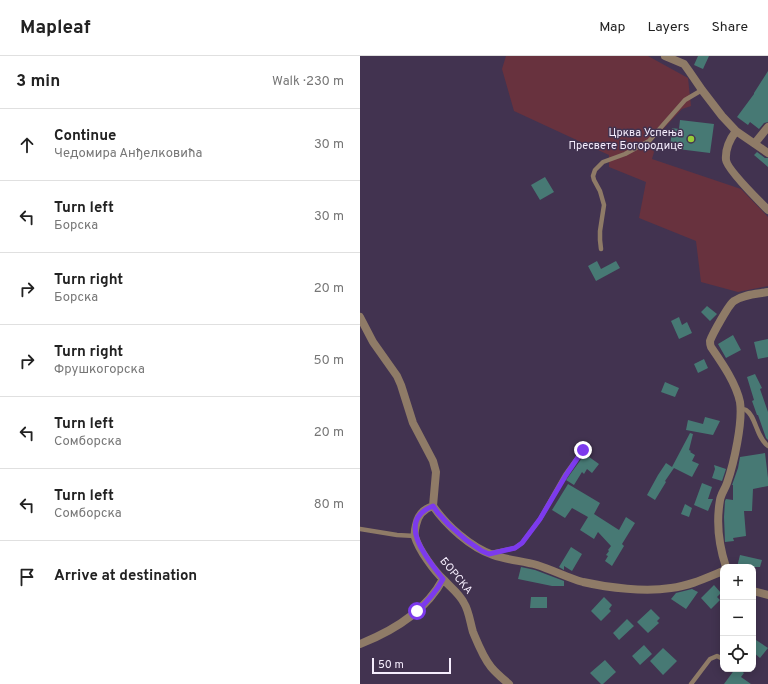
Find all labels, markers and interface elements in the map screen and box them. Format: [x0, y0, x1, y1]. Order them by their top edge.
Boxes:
text: Mapleaf [20, 16, 91, 40]
text: Map [599, 19, 625, 36]
text: Layers [647, 19, 689, 36]
text: Share [711, 19, 748, 36]
text: 3 min [16, 71, 60, 93]
text: Walk · 230 m [272, 74, 344, 90]
place label: Црква Успења Пресвете Богородице [568, 126, 683, 153]
text: Continue [54, 127, 116, 146]
icon: ahead [16, 134, 38, 156]
marker: Црква Успења Пресвете Богородице [686, 134, 696, 144]
text: 30 m [314, 137, 344, 153]
text: Чедомира Анђелковића [54, 146, 202, 162]
text: Turn left [54, 199, 114, 218]
icon: left [16, 206, 38, 228]
text: 30 m [314, 209, 344, 225]
text: Борска [54, 218, 98, 234]
text: Turn right [54, 271, 123, 290]
icon: right [16, 278, 38, 300]
text: 20 m [314, 281, 344, 297]
text: Борска [54, 290, 98, 306]
text: Turn right [54, 343, 123, 362]
icon: right [16, 350, 38, 372]
text: 50 m [314, 353, 344, 369]
text: Фрушкогорска [54, 362, 145, 378]
text: Turn left [54, 415, 114, 434]
icon: left [16, 422, 38, 444]
text: 20 m [314, 425, 344, 441]
text: Сомборска [54, 434, 122, 450]
route end [574, 441, 592, 459]
text: Turn left [54, 487, 114, 506]
icon: left [16, 494, 38, 516]
text: 80 m [314, 497, 344, 513]
text: Сомборска [54, 506, 122, 522]
street label: БОРСКА [436, 555, 476, 597]
map controls [720, 564, 756, 672]
button: + [720, 564, 756, 600]
icon: arrive [16, 566, 38, 588]
text: Arrive at destination [54, 567, 197, 586]
button: − [720, 600, 756, 636]
route start [408, 602, 426, 620]
button: locate [720, 636, 756, 672]
scale bar [372, 656, 451, 675]
text: 50 m [378, 658, 404, 672]

